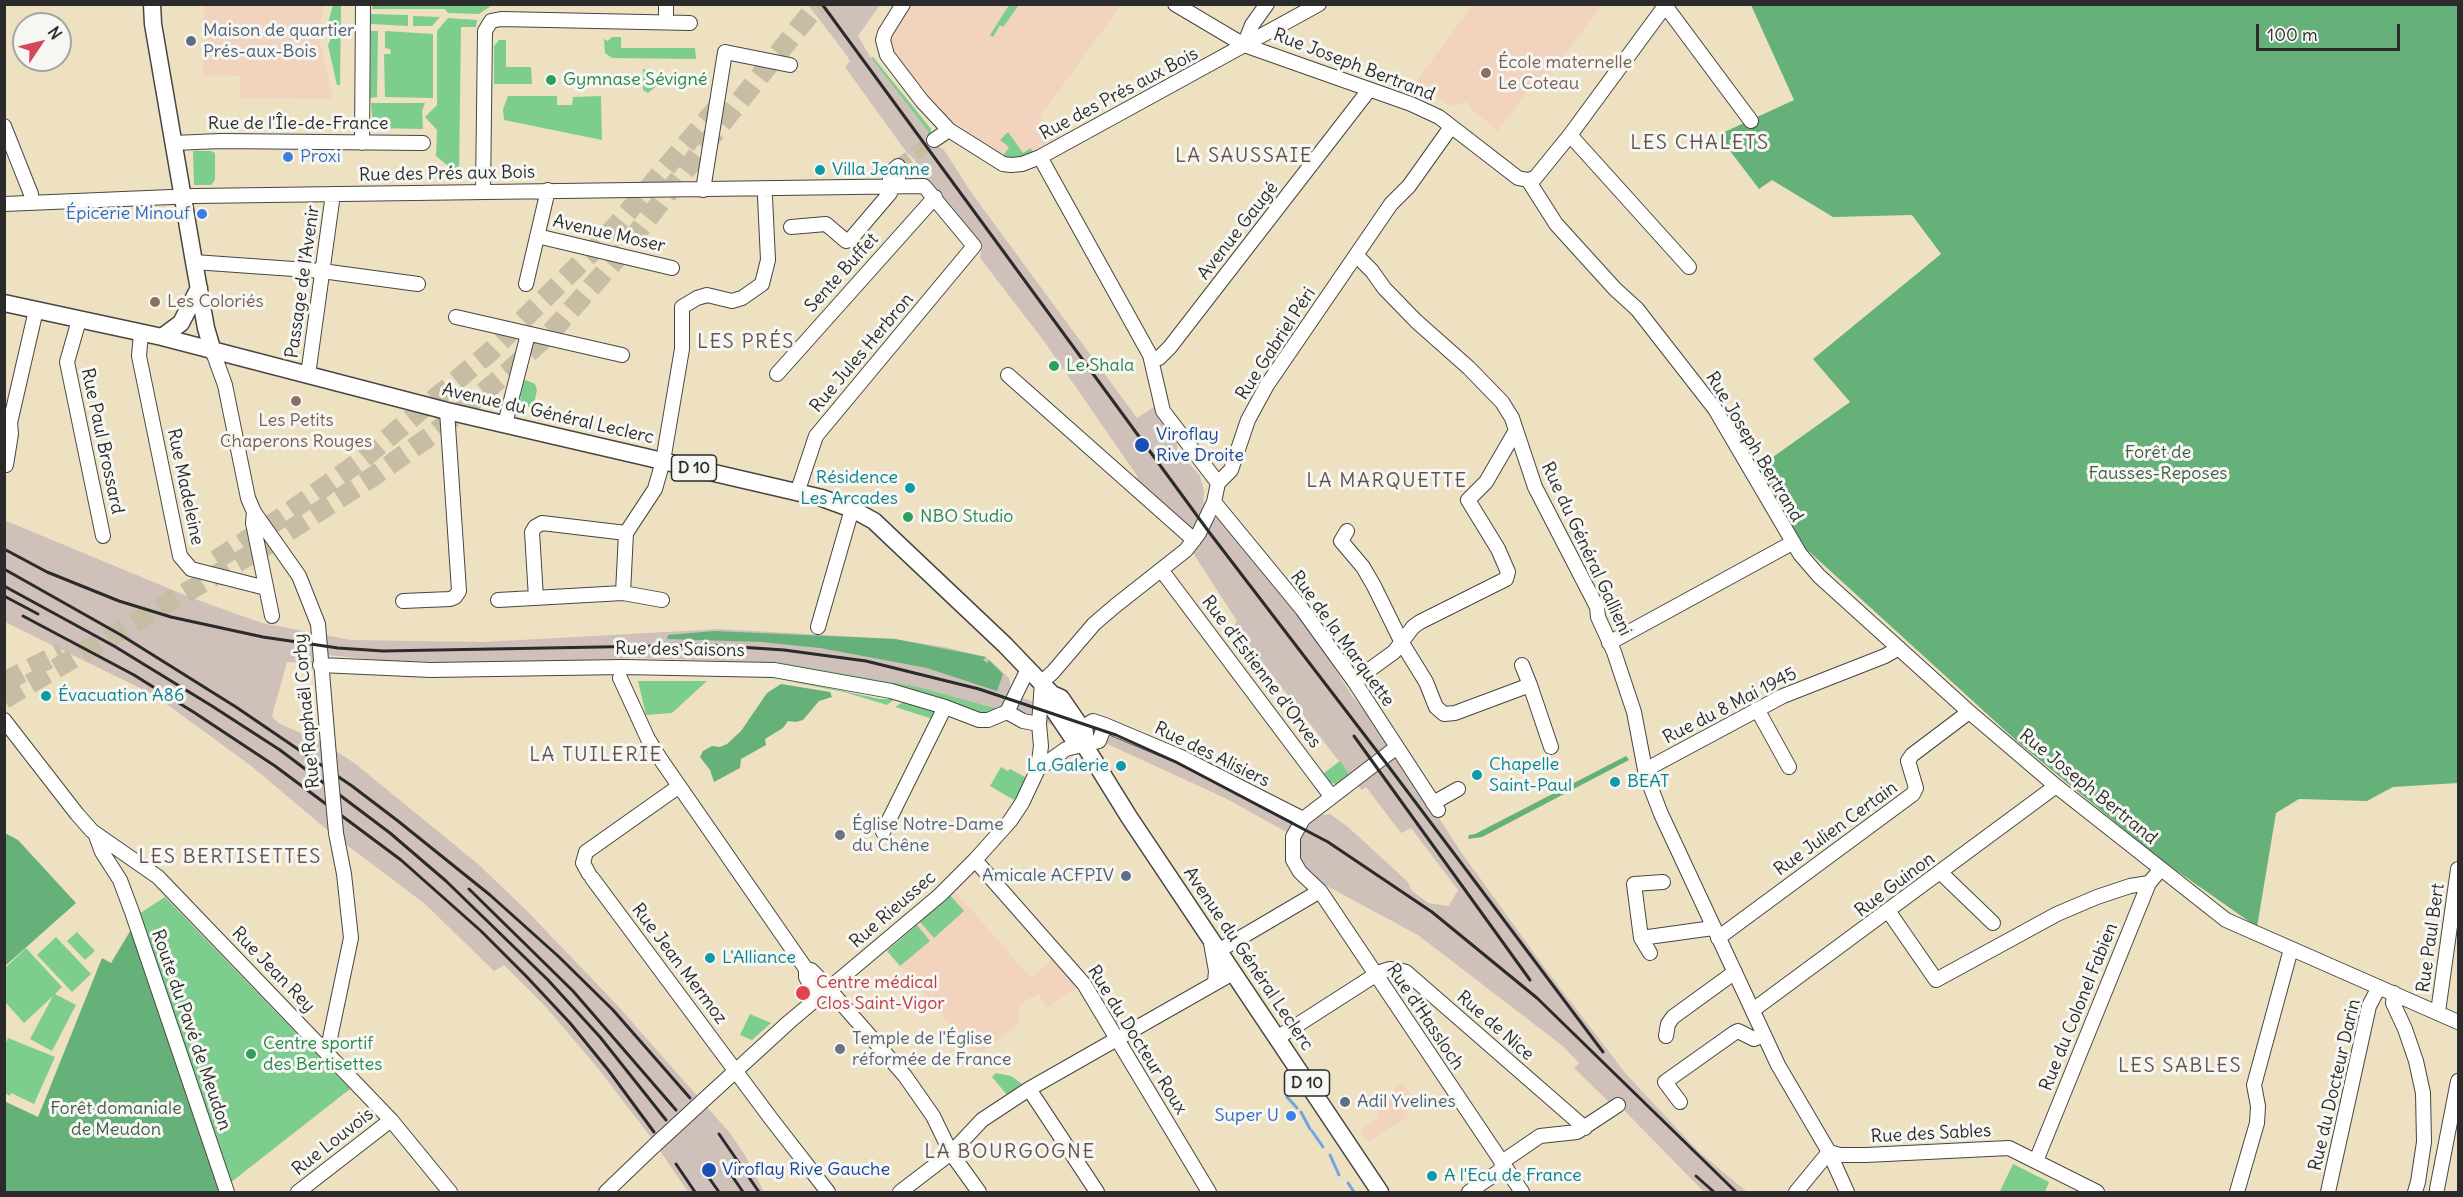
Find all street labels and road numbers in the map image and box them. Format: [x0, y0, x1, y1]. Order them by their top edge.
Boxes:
street label: Rue Joseph Bertrand [1270, 24, 1438, 106]
street label: Rue des Prés aux Bois [1036, 43, 1202, 145]
street label: Rue de l'Île-de-France [208, 113, 388, 135]
street label: Rue des Prés aux Bois [359, 162, 535, 186]
street label: Avenue Gaugé [1193, 178, 1283, 284]
street label: Passage de l'Avenir [282, 204, 324, 360]
street label: Avenue Moser [551, 211, 667, 257]
street label: Sente Buffet [801, 229, 883, 317]
street label: Rue Gabriel Péri [1232, 284, 1320, 404]
street label: Rue Jules Herbron [806, 289, 918, 417]
street label: Rue Paul Brossard [76, 366, 128, 516]
street label: Rue Joseph Bertrand [1701, 368, 1807, 526]
street label: Avenue du Général Leclerc [440, 379, 656, 449]
street label: Rue Madeleine [162, 427, 208, 547]
road number: D 10 [672, 455, 716, 481]
street label: Rue du Général Gallieni [1536, 459, 1636, 639]
street label: Rue de la Marquette [1286, 567, 1398, 711]
street label: Rue d'Estienne d'Orves [1197, 592, 1325, 752]
street label: Rue Raphaël Corby [289, 633, 325, 789]
street label: Rue des Saisons [615, 638, 745, 662]
street label: Rue du 8 Mai 1945 [1660, 663, 1800, 749]
street label: Rue des Alisiers [1151, 718, 1273, 792]
street label: Rue Joseph Bertrand [2015, 725, 2161, 849]
street label: Rue Julien Certain [1770, 777, 1902, 881]
street label: Rue Guinon [1851, 848, 1939, 922]
street label: Avenue du Général Leclerc [1178, 863, 1318, 1055]
street label: Rue Rieussec [846, 867, 940, 953]
street label: Rue Paul Bert [2413, 882, 2449, 994]
street label: Rue Jean Mermoz [627, 899, 731, 1029]
street label: Rue du Colonel Fabien [2035, 920, 2123, 1094]
street label: Rue Jean Rey [227, 923, 319, 1017]
street label: Route du Pavé de Meudon [146, 927, 236, 1133]
street label: Rue d'Hassloch [1382, 960, 1468, 1074]
street label: Rue du Docteur Roux [1082, 961, 1192, 1119]
street label: Rue de Nice [1452, 987, 1538, 1065]
street label: Rue du Docteur Darin [2305, 997, 2365, 1173]
road number: D 10 [1284, 1070, 1330, 1096]
street label: Rue Louvois [288, 1104, 378, 1180]
street label: Rue des Sables [1870, 1120, 1992, 1148]

